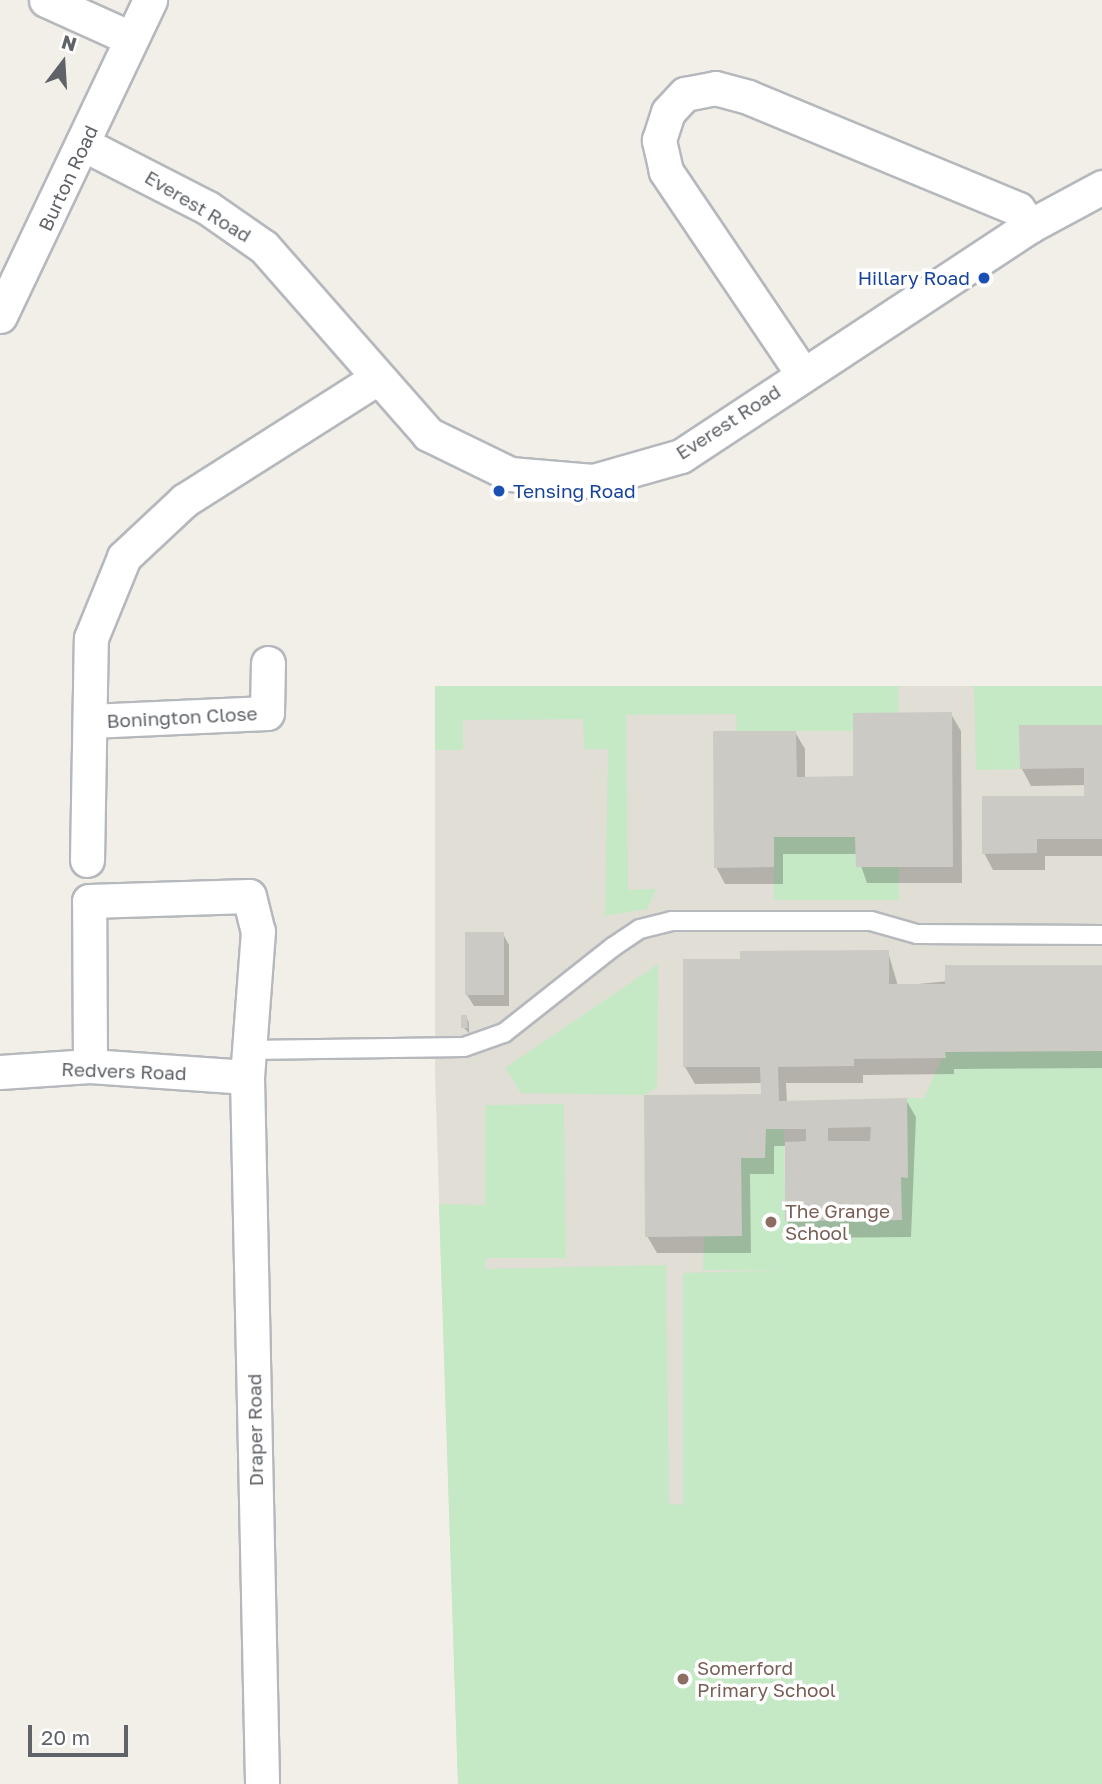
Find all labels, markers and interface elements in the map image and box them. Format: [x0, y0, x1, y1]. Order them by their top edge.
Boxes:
north arrow [28, 28, 98, 98]
text: N [59, 29, 80, 56]
street label: Burton Road [34, 122, 102, 234]
street label: Everest Road [141, 165, 255, 247]
place label: Hillary Road [858, 267, 970, 289]
marker: Hillary Road [976, 270, 992, 286]
street label: Everest Road [672, 380, 784, 464]
place label: Tensing Road [513, 480, 636, 502]
marker: Tensing Road [491, 483, 507, 499]
street label: Bonington Close [106, 702, 258, 732]
street label: Redvers Road [61, 1057, 187, 1085]
place label: The Grange School [785, 1200, 890, 1244]
marker: The Grange School [763, 1214, 779, 1230]
street label: Draper Road [243, 1373, 267, 1487]
place label: Somerford Primary School [697, 1657, 836, 1701]
marker: Somerford Primary School [675, 1671, 691, 1687]
scale bar [32, 1710, 131, 1754]
text: 20 m [41, 1724, 90, 1750]

